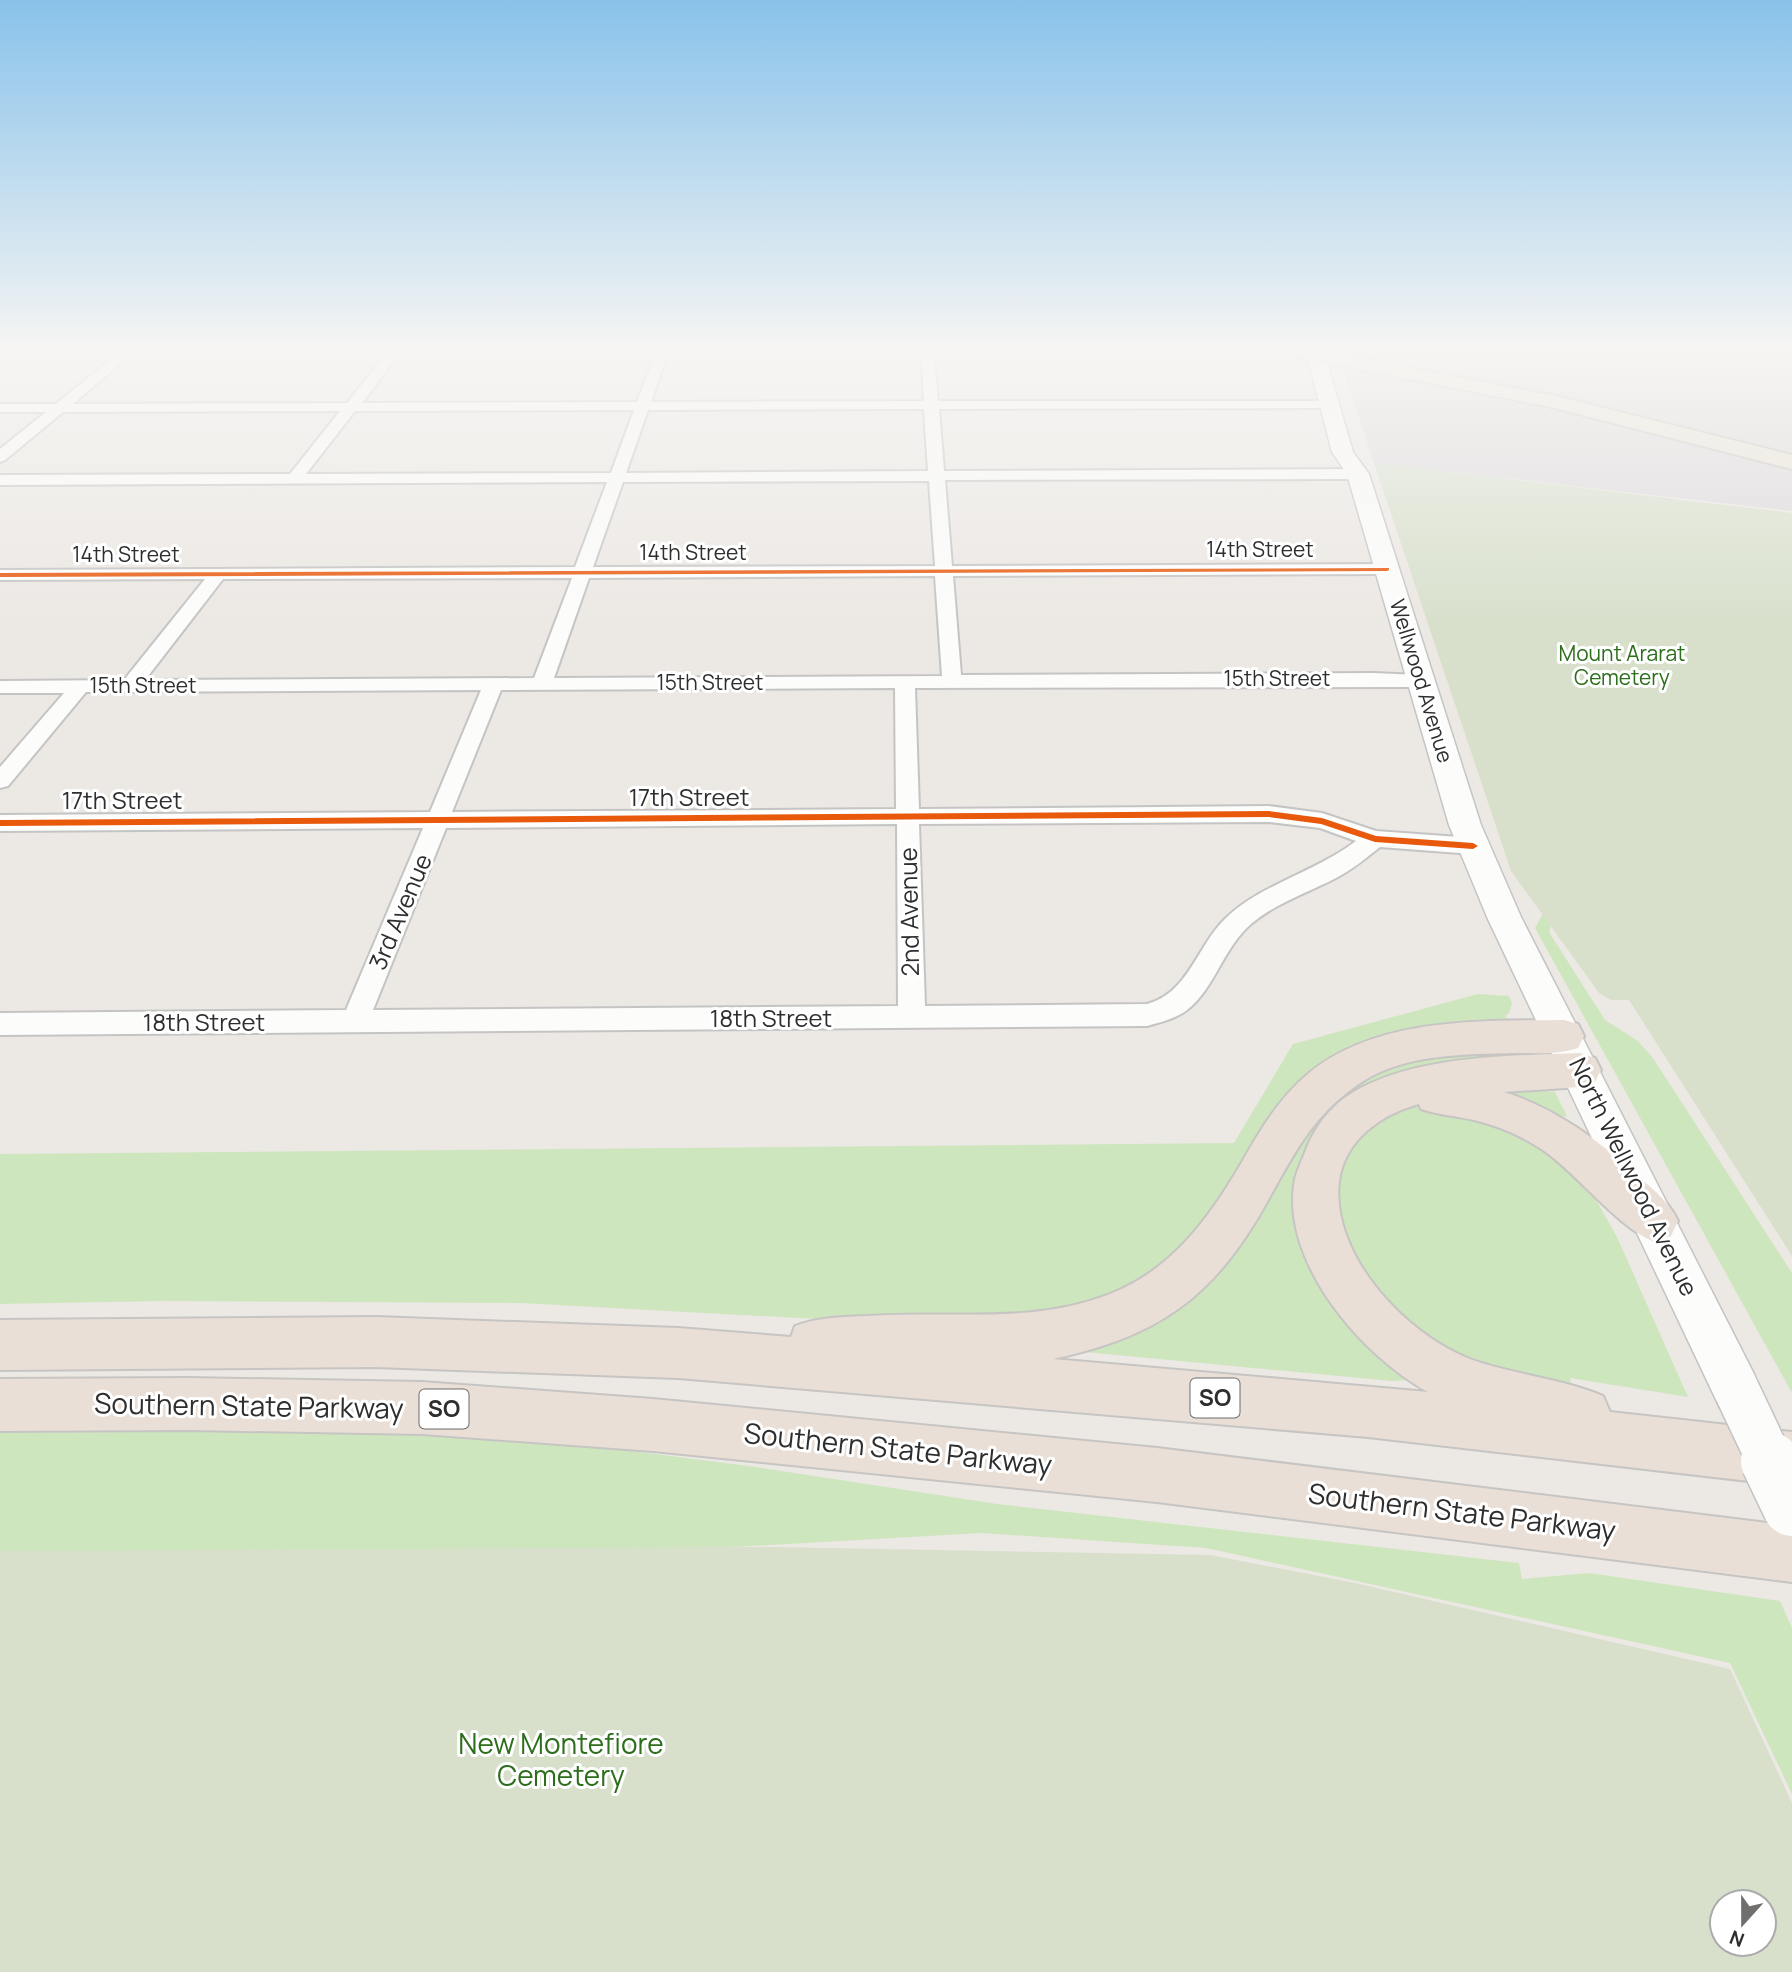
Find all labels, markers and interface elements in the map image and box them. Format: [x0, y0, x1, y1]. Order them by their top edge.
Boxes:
street label: 14th Street [1206, 535, 1314, 563]
street label: 14th Street [639, 538, 747, 566]
street label: 14th Street [72, 540, 180, 568]
street label: Wellwood Avenue [1384, 596, 1460, 766]
park label: Mount Ararat Cemetery [1559, 639, 1685, 691]
street label: 15th Street [1223, 664, 1331, 692]
street label: 15th Street [656, 668, 764, 696]
street label: 15th Street [89, 671, 197, 699]
street label: 17th Street [629, 780, 749, 813]
street label: 17th Street [62, 783, 182, 816]
street label: 2nd Avenue [891, 847, 926, 977]
street label: 3rd Avenue [360, 848, 439, 974]
street label: 18th Street [710, 1001, 832, 1034]
street label: 18th Street [143, 1005, 265, 1038]
street label: North Wellwood Avenue [1562, 1051, 1707, 1301]
road number: SO [1190, 1378, 1240, 1418]
street label: Southern State Parkway [94, 1383, 404, 1427]
road number: SO [420, 1390, 468, 1428]
street label: Southern State Parkway [742, 1413, 1054, 1483]
street label: Southern State Parkway [1306, 1473, 1618, 1549]
park label: New Montefiore Cemetery [458, 1724, 664, 1794]
north arrow [1708, 1888, 1778, 1958]
text: N [1726, 1924, 1748, 1953]

